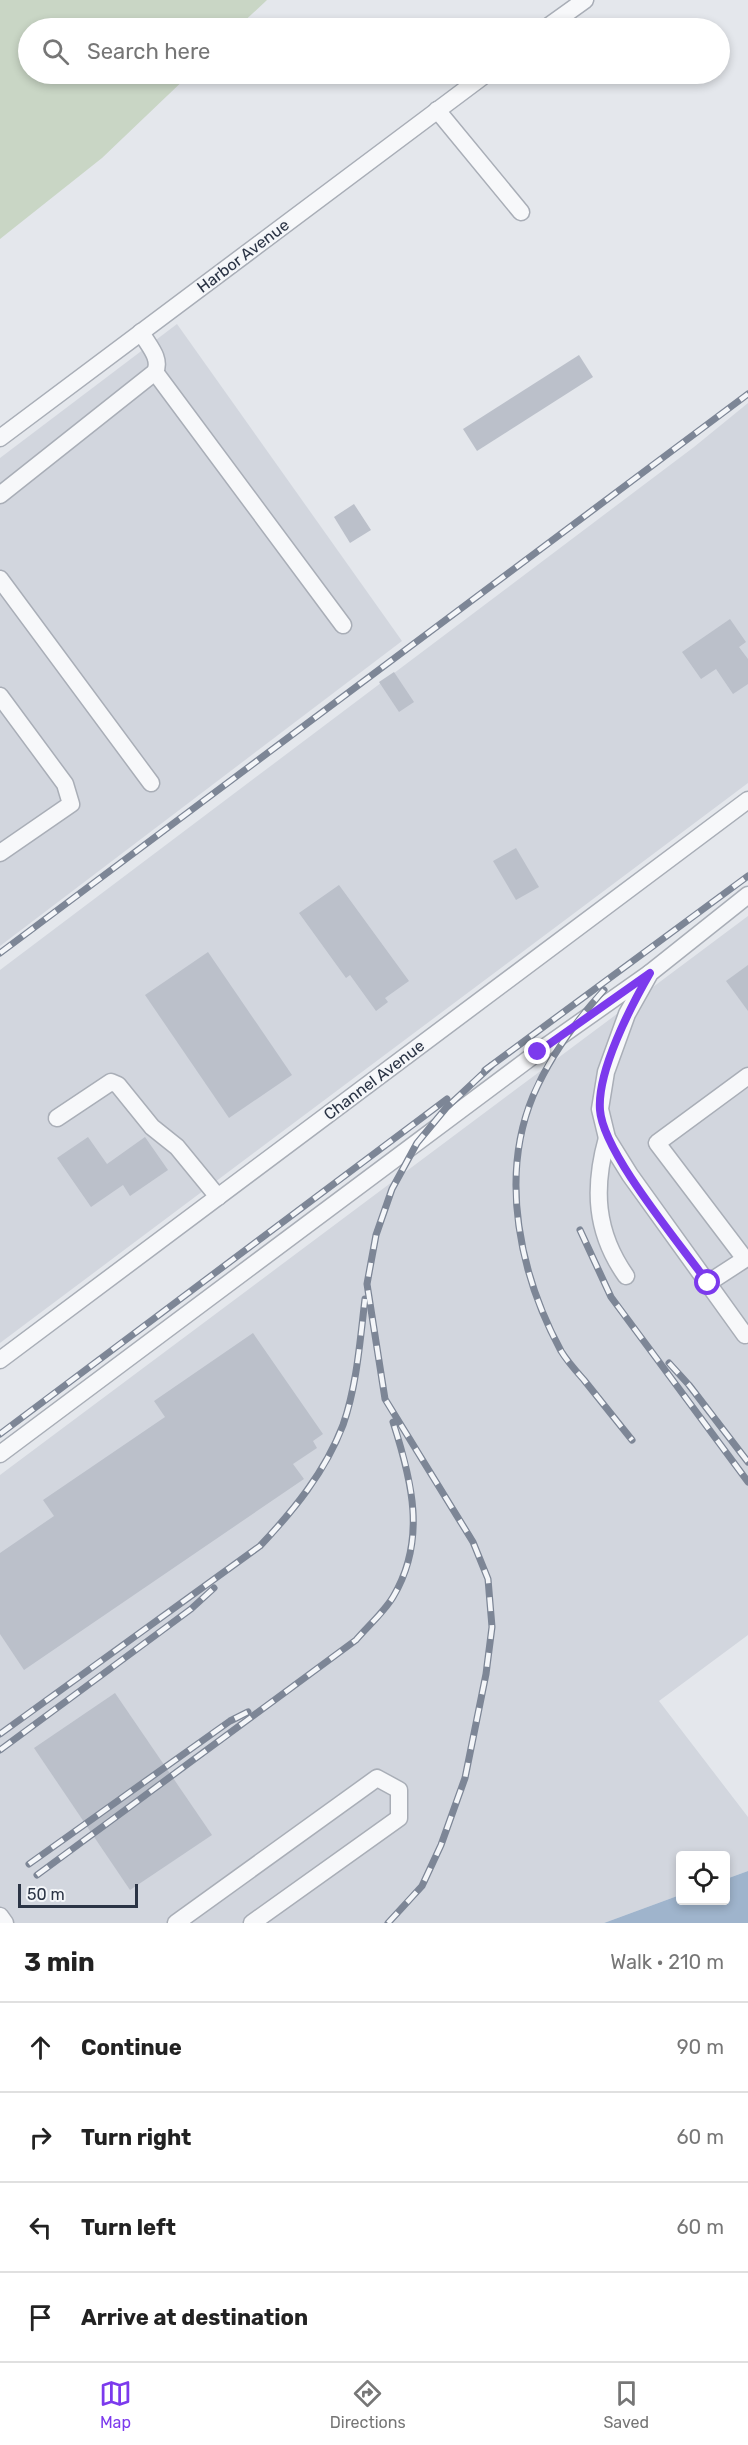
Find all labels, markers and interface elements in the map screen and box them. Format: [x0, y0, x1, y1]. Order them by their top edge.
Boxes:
search box [18, 18, 730, 84]
icon: search [39, 35, 72, 68]
text: Search here [87, 38, 210, 65]
street label: Harbor Avenue [193, 215, 293, 297]
street label: Channel Avenue [320, 1036, 428, 1124]
route end [524, 1038, 550, 1064]
route start [694, 1269, 720, 1295]
map controls [676, 1851, 730, 1905]
button: locate [676, 1851, 730, 1905]
scale bar [18, 1881, 138, 1908]
text: 50 m [27, 1885, 65, 1904]
text: 3 min [24, 1947, 95, 1978]
text: Walk · 210 m [610, 1950, 724, 1974]
icon: ahead [24, 2031, 57, 2064]
text: Continue [81, 2034, 182, 2061]
text: 90 m [677, 2035, 724, 2059]
icon: right [24, 2121, 57, 2154]
text: Turn right [81, 2124, 191, 2151]
text: 60 m [677, 2125, 724, 2149]
icon: left [24, 2211, 57, 2244]
text: Turn left [81, 2214, 176, 2241]
text: 60 m [677, 2215, 724, 2239]
icon: arrive [24, 2301, 57, 2334]
text: Arrive at destination [81, 2304, 308, 2331]
tab: Map [99, 2377, 132, 2432]
tab: Directions [330, 2377, 406, 2432]
tab: Saved [603, 2377, 649, 2432]

